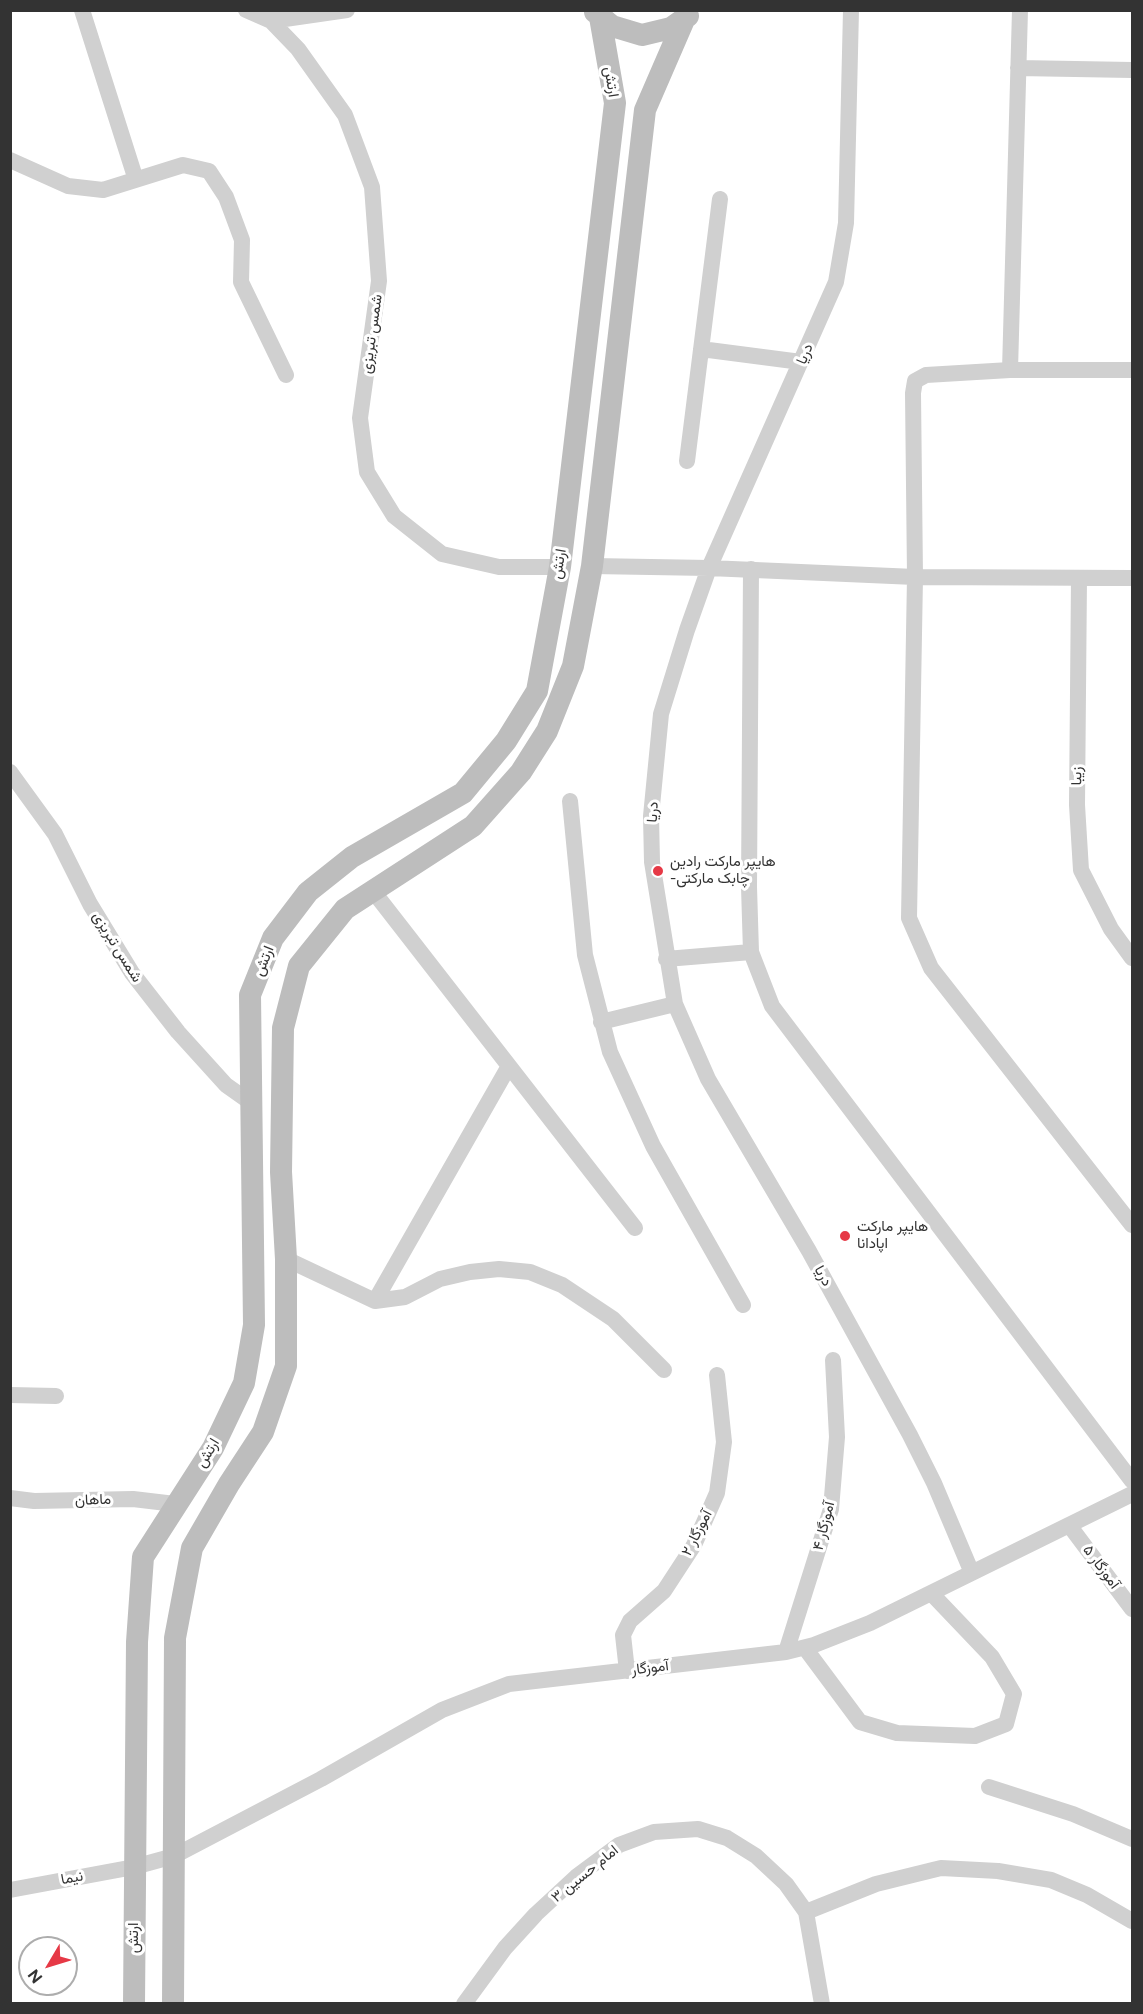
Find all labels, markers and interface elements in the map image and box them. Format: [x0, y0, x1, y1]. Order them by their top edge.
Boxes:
street label: ارتش [600, 65, 622, 99]
street label: شمس تبریزی [358, 293, 386, 375]
street label: دریا [793, 341, 817, 367]
street label: ارتش [548, 547, 570, 581]
street label: زیبا [1068, 766, 1086, 786]
street label: دریا [643, 801, 663, 823]
place label: هایپر مارکت رادین -چابک مارکتی [670, 853, 776, 888]
marker: هایپر مارکت رادین -چابک مارکتی [651, 864, 665, 878]
street label: شمس تبریزی [88, 908, 146, 986]
street label: ارتش [250, 943, 278, 979]
place label: هایپر مارکت اپادانا [857, 1218, 928, 1253]
marker: هایپر مارکت اپادانا [838, 1229, 852, 1243]
street label: دریا [810, 1262, 836, 1290]
street label: ارتش [192, 1435, 224, 1471]
street label: ماهان [74, 1490, 112, 1510]
street label: آموزگار ۴ [809, 1500, 839, 1552]
street label: آموزگار ۲ [678, 1507, 716, 1559]
street label: آموزگار ۵ [1079, 1542, 1123, 1592]
street label: آموزگار [630, 1657, 670, 1679]
street label: امام حسین ۳ [548, 1841, 622, 1907]
street label: نیما [59, 1867, 85, 1889]
street label: ارتش [125, 1923, 143, 1953]
north arrow [18, 1936, 78, 1996]
text: N [24, 1965, 46, 1987]

